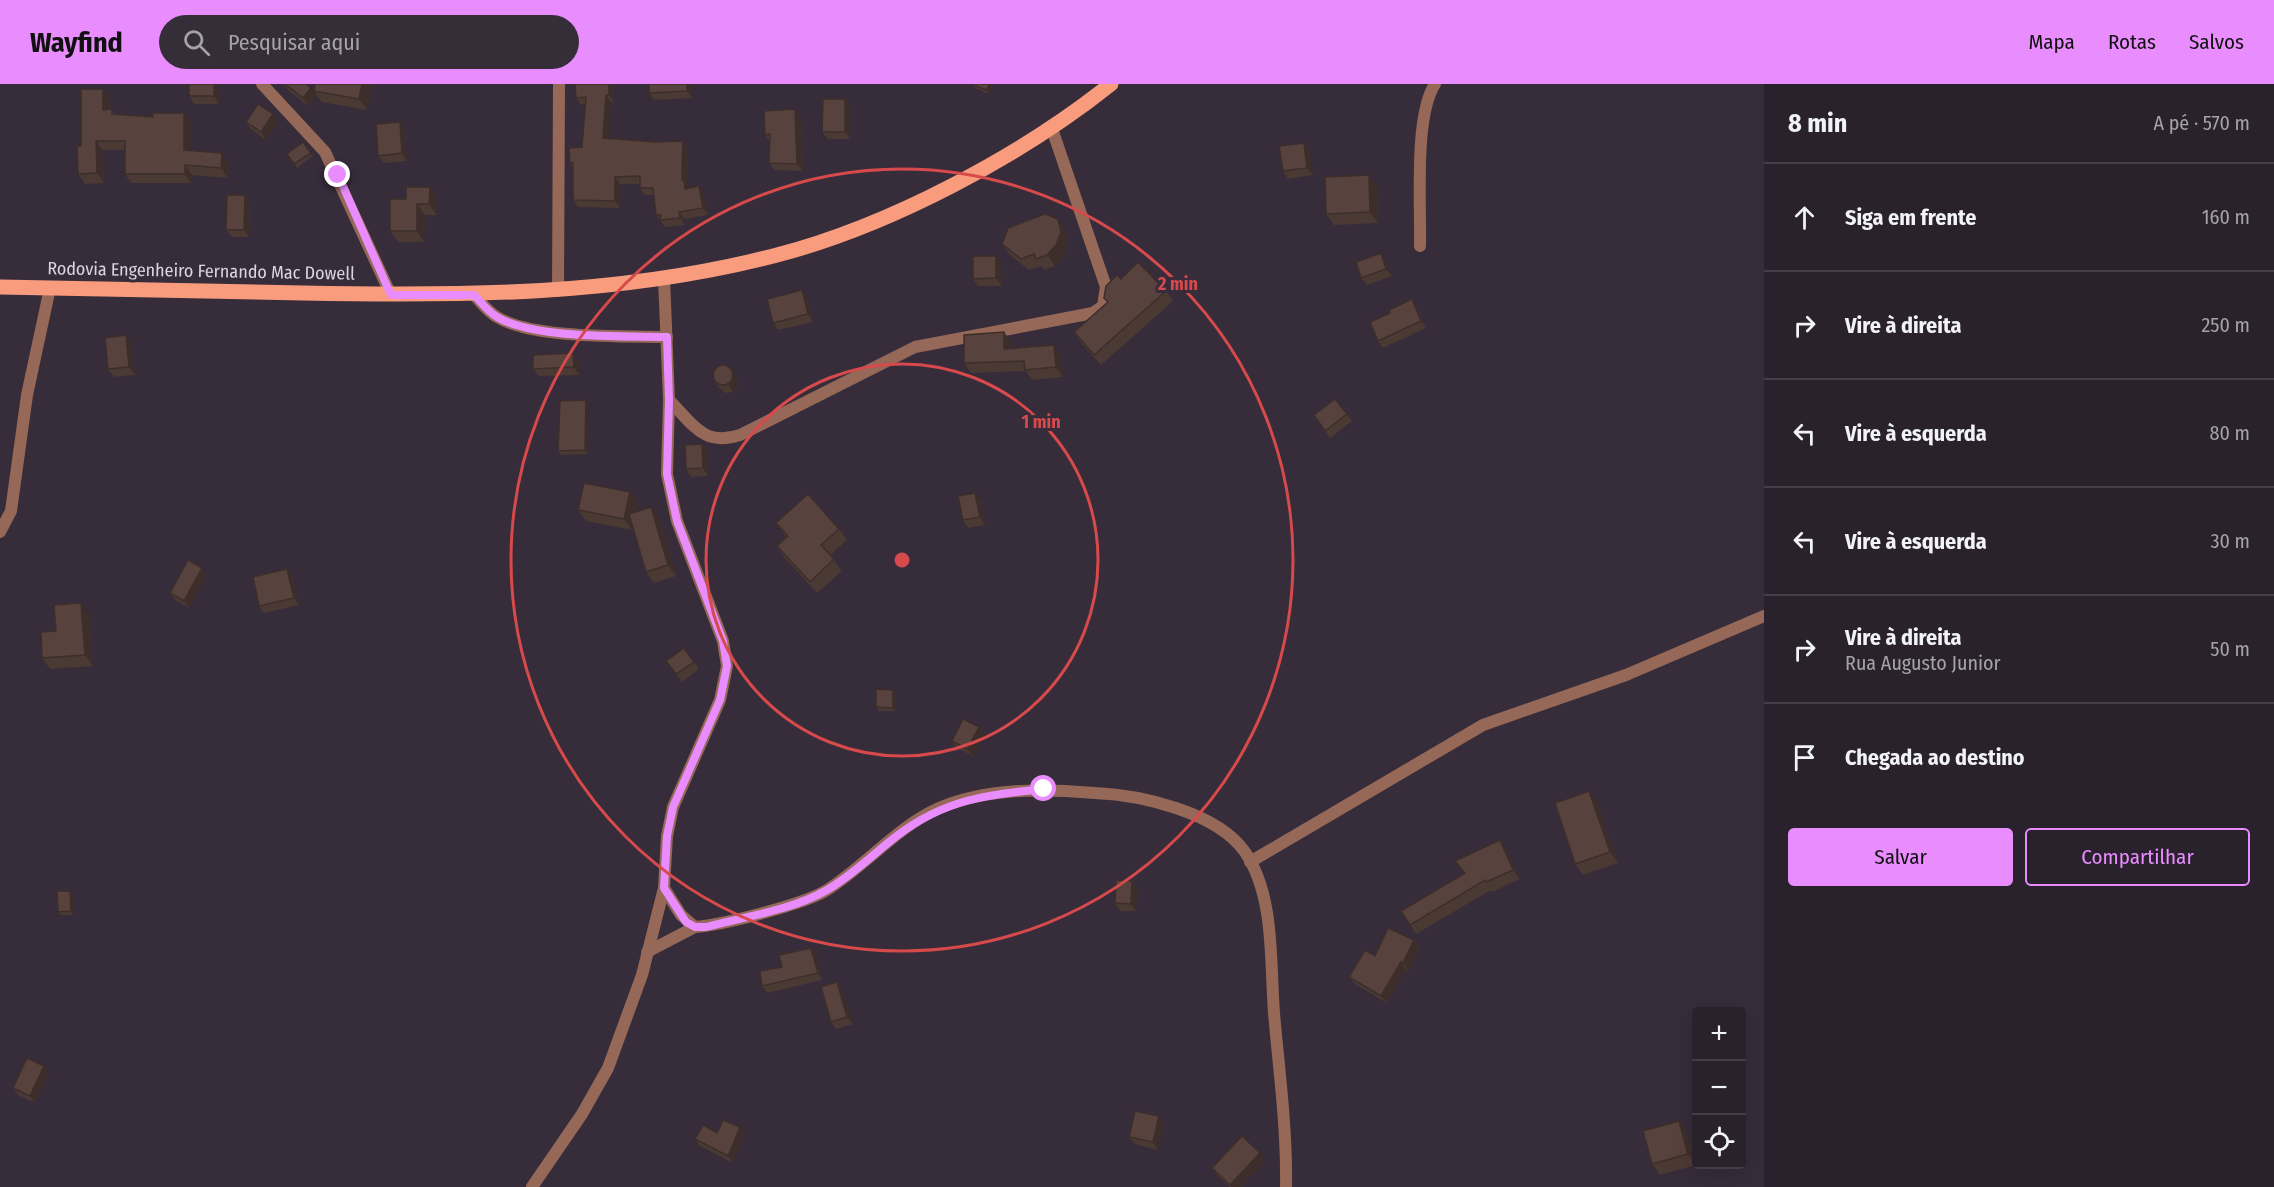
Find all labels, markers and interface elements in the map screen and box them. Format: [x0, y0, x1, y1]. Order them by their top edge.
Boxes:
search box [159, 15, 579, 69]
text: Wayfind [30, 26, 123, 59]
icon: search [180, 26, 213, 59]
text: Pesquisar aqui [228, 29, 360, 56]
text: Mapa [2028, 29, 2075, 55]
text: Rotas [2108, 29, 2156, 55]
text: Salvos [2189, 29, 2244, 55]
text: 8 min [1788, 108, 1847, 139]
text: A pé · 570 m [2153, 111, 2250, 135]
route end [324, 161, 350, 187]
icon: ahead [1788, 201, 1821, 234]
text: Siga em frente [1845, 204, 1976, 231]
text: 160 m [2202, 205, 2250, 229]
street label: Rodovia Engenheiro Fernando Mac Dowell [47, 257, 355, 285]
text: 2 min [1157, 273, 1198, 295]
icon: right [1788, 309, 1821, 342]
text: Vire à direita [1845, 312, 1961, 339]
text: 250 m [2202, 313, 2250, 337]
text: 1 min [1021, 411, 1061, 433]
icon: left [1788, 417, 1821, 450]
text: Vire à esquerda [1845, 420, 1987, 447]
text: 80 m [2210, 421, 2250, 445]
icon: left [1788, 525, 1821, 558]
text: Vire à esquerda [1845, 528, 1987, 555]
text: 30 m [2210, 529, 2250, 553]
centre of rings [892, 550, 912, 570]
text: Vire à direita [1845, 624, 1961, 651]
icon: right [1788, 633, 1821, 666]
text: 50 m [2210, 637, 2250, 661]
text: Rua Augusto Junior [1845, 651, 2001, 675]
icon: arrive [1788, 741, 1821, 774]
text: Chegada ao destino [1845, 744, 2025, 771]
route start [1030, 775, 1056, 801]
button: Salvar [1788, 828, 2013, 886]
button: Compartilhar [2025, 828, 2250, 886]
map controls [1692, 1007, 1746, 1169]
button: + [1692, 1007, 1746, 1061]
button: − [1692, 1061, 1746, 1115]
button: locate [1692, 1115, 1746, 1169]

